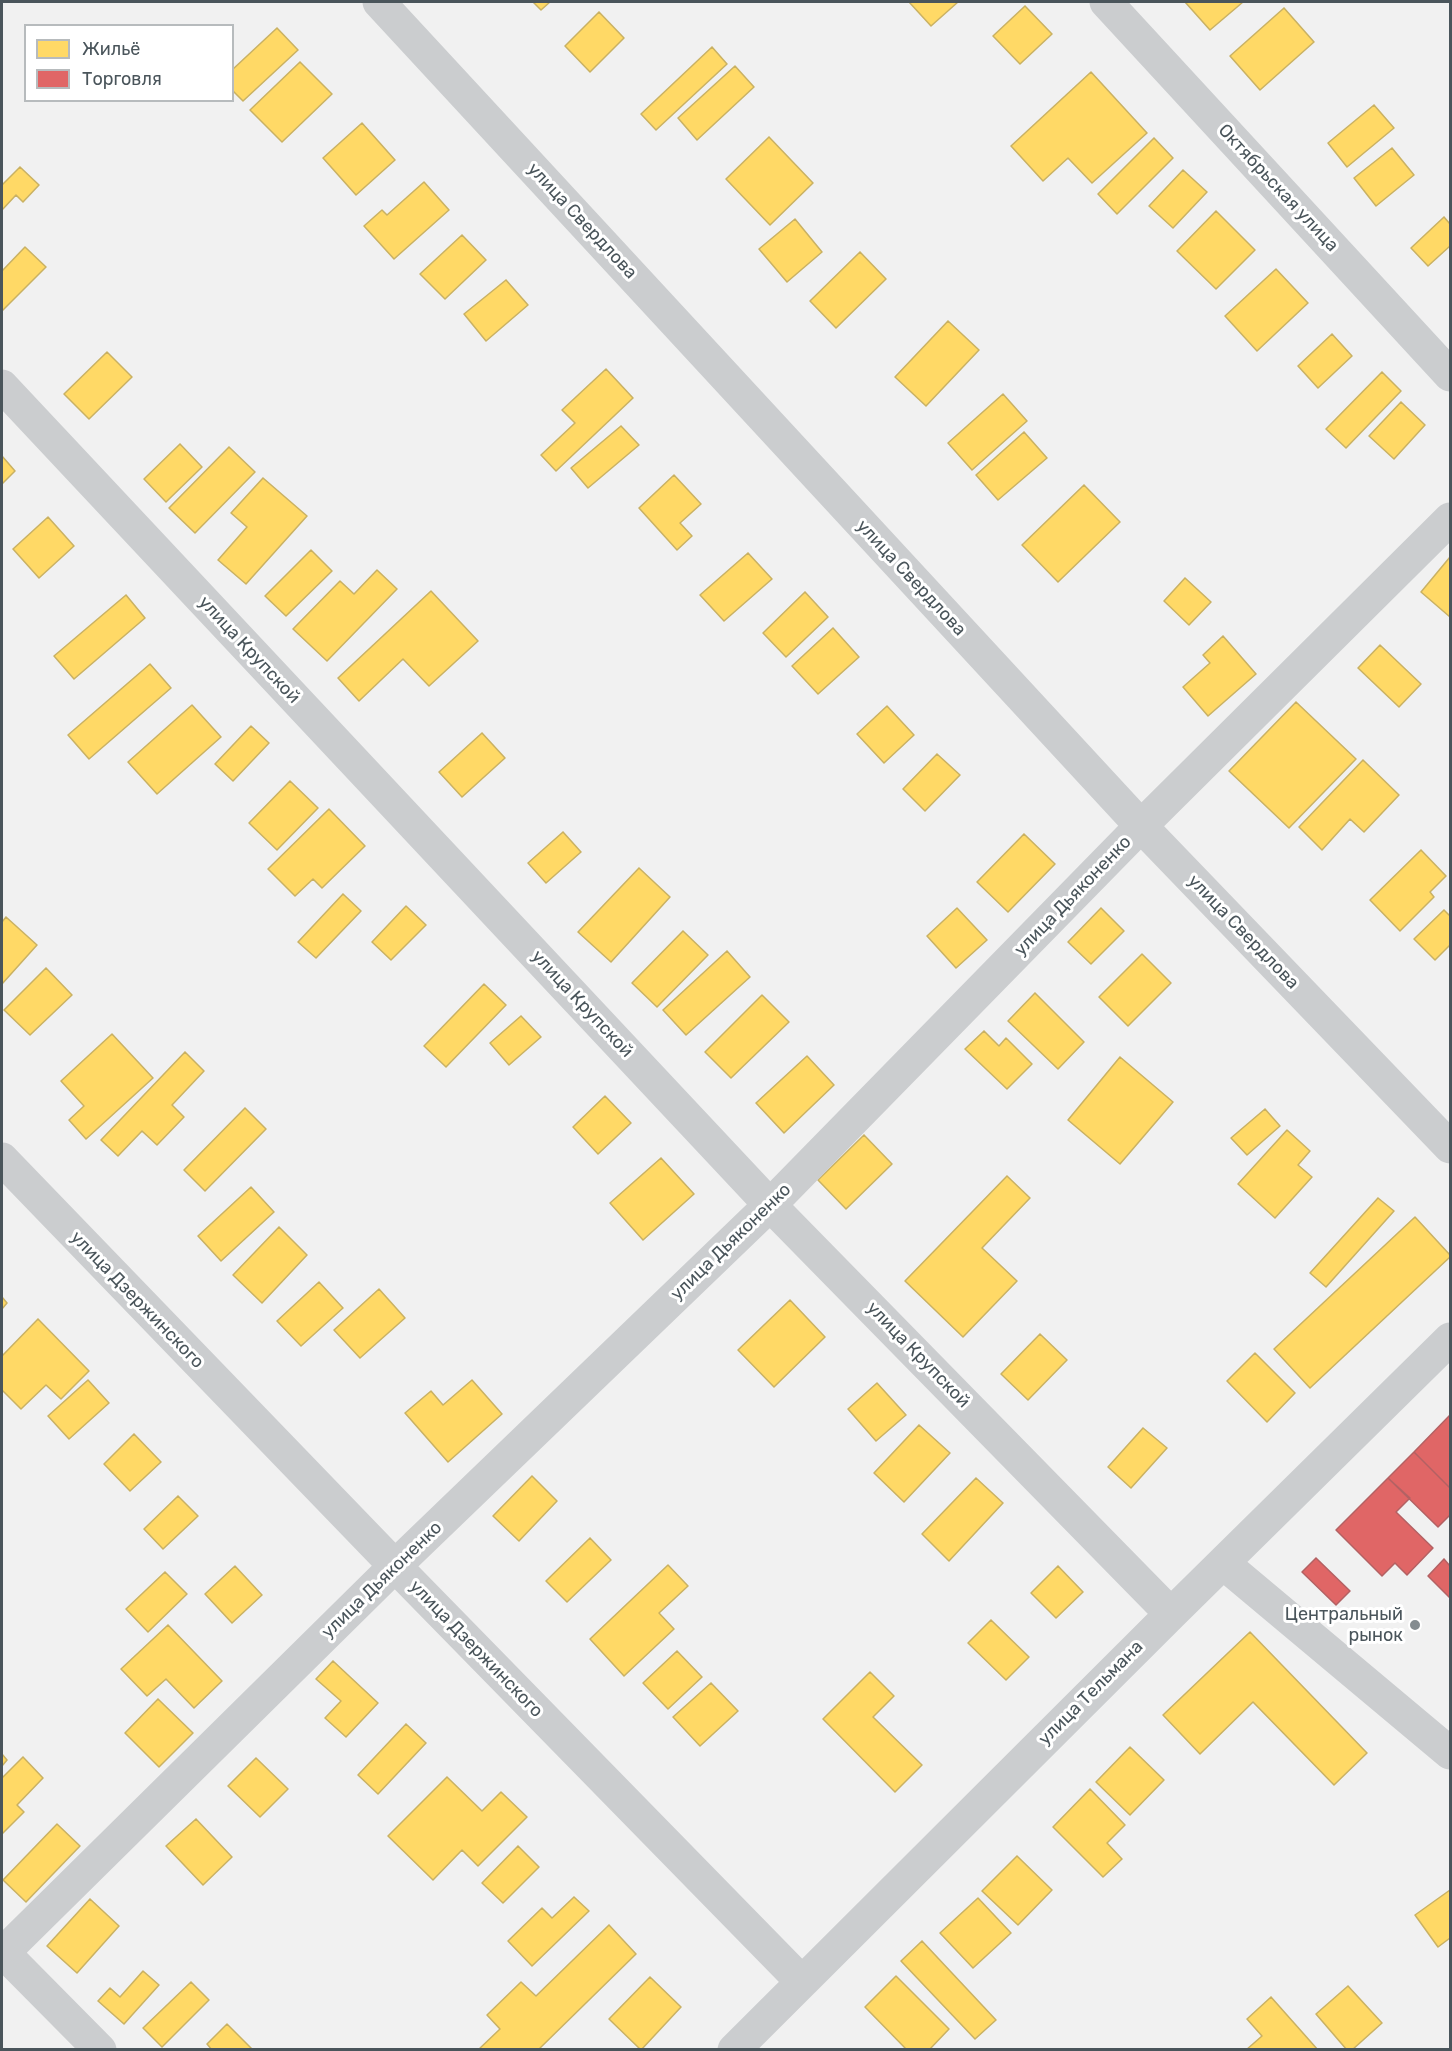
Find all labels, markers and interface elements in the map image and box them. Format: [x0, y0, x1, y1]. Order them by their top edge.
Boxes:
legend [24, 24, 234, 102]
text: Жильё [82, 38, 140, 60]
text: Торговля [82, 68, 162, 90]
street label: Октябрьская улица [1213, 120, 1343, 256]
street label: улица Свердлова [523, 159, 641, 283]
street label: улица Свердлова [852, 516, 970, 640]
street label: улица Крупской [194, 592, 304, 708]
street label: улица Дьяконенко [1010, 831, 1136, 961]
street label: улица Свердлова [1183, 870, 1303, 994]
street label: улица Крупской [527, 946, 637, 1062]
street label: улица Дьяконенко [666, 1179, 796, 1305]
street label: улица Дзержинского [66, 1227, 208, 1373]
street label: улица Крупской [862, 1297, 974, 1413]
street label: улица Дьяконенко [317, 1517, 447, 1643]
street label: улица Дзержинского [405, 1576, 547, 1722]
place label: Центральный рынок [1285, 1604, 1403, 1646]
marker: Центральный рынок [1408, 1618, 1422, 1632]
street label: улица Тельмана [1034, 1636, 1148, 1750]

